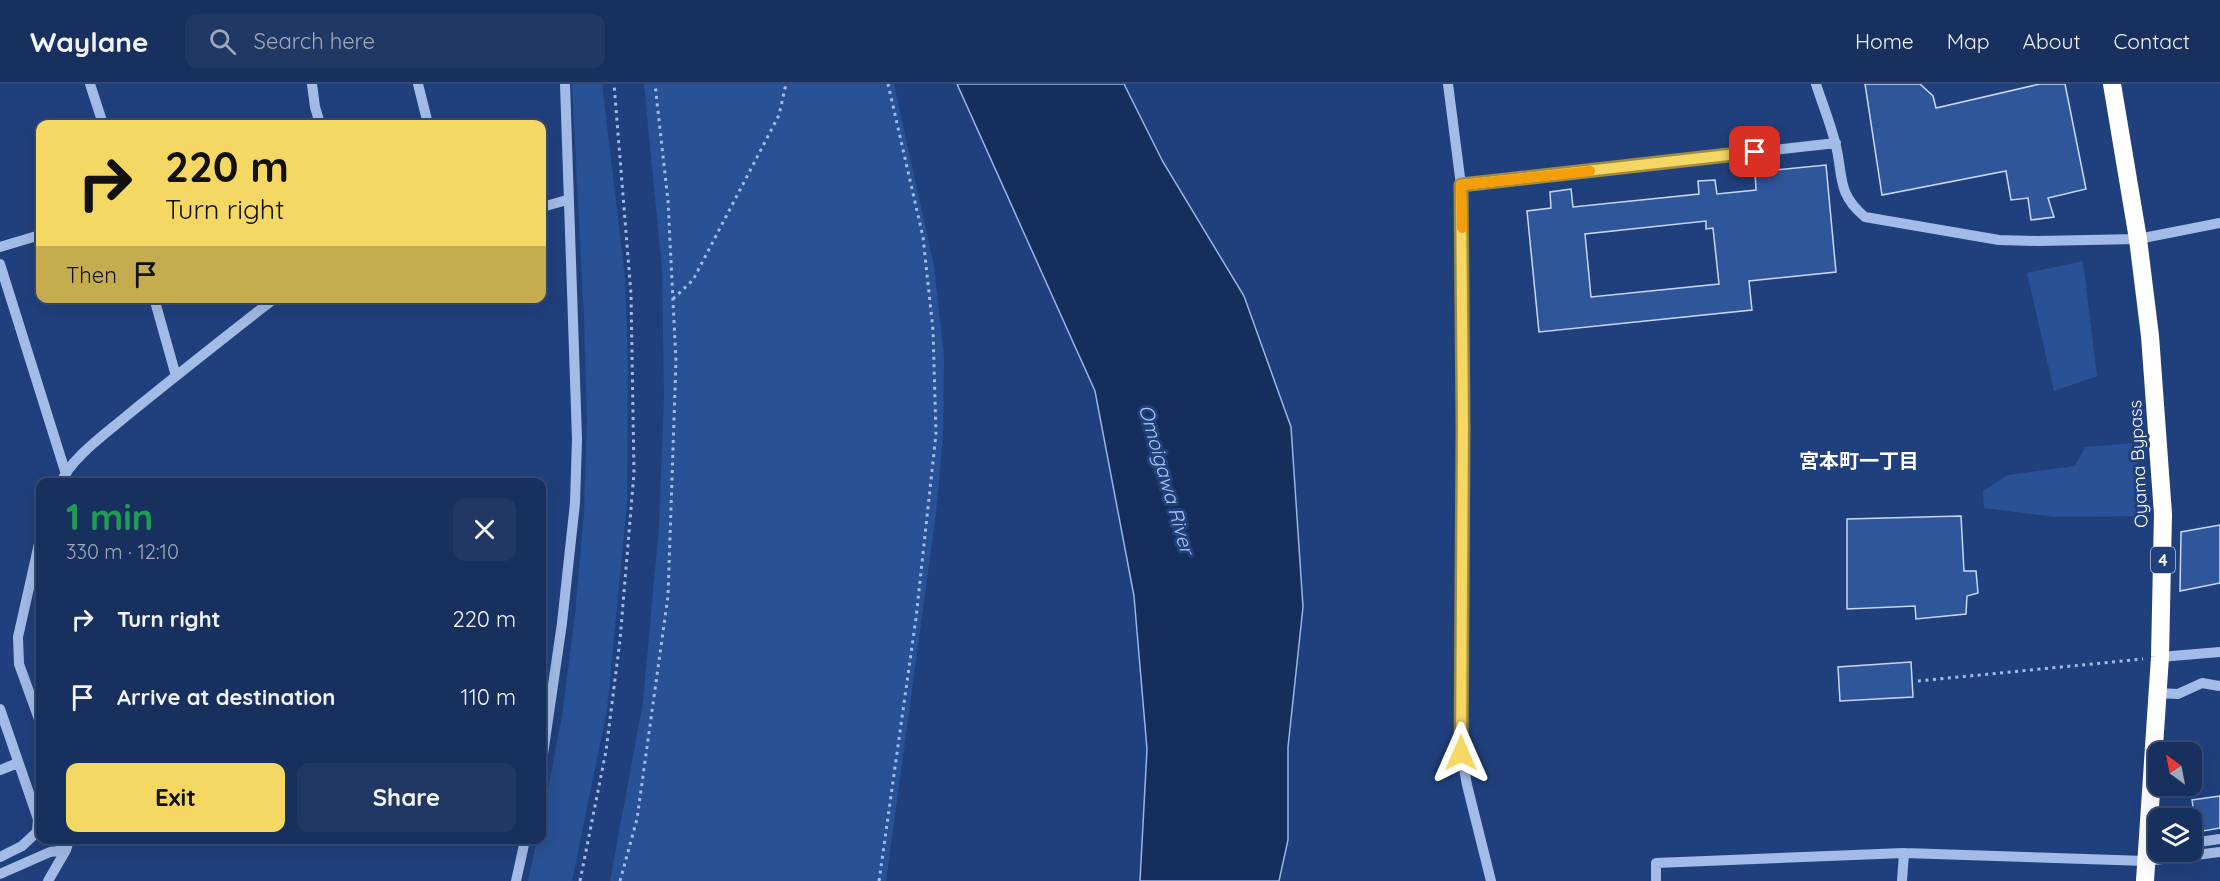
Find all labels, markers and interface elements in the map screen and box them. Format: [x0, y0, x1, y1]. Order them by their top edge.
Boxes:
search box [185, 14, 605, 68]
text: Waylane [30, 24, 149, 59]
icon: search [206, 25, 239, 58]
text: Search here [254, 27, 375, 55]
text: Home [1855, 28, 1914, 54]
text: Map [1947, 28, 1990, 54]
text: About [2023, 28, 2081, 54]
text: Contact [2114, 28, 2190, 54]
pin [1729, 126, 1780, 177]
icon: arrive [1738, 135, 1771, 168]
text: 220 m [165, 140, 289, 193]
icon: right [66, 144, 144, 222]
text: Turn right [165, 192, 284, 226]
icon: arrive [129, 258, 162, 291]
text: Then [66, 261, 117, 289]
street label: Oyama Bypass [2123, 400, 2153, 528]
water label: Omoigawa River [1134, 401, 1201, 559]
district label: 宮本町一丁目 [1799, 448, 1919, 473]
text: 1 min [66, 494, 153, 539]
button: close [453, 498, 516, 561]
text: 330 m · 12:10 [66, 539, 179, 564]
road number: 4 [2151, 547, 2175, 573]
icon: right [66, 603, 99, 636]
text: Turn right [117, 605, 221, 633]
text: 220 m [452, 605, 516, 633]
icon: arrive [66, 681, 99, 714]
text: Arrive at destination [117, 683, 335, 711]
text: 110 m [461, 683, 516, 711]
position arrow [1429, 721, 1493, 785]
north arrow [2148, 742, 2202, 796]
map controls [2148, 742, 2202, 862]
button: Exit [66, 763, 285, 832]
button: Share [297, 763, 516, 832]
button: layers [2148, 808, 2202, 862]

